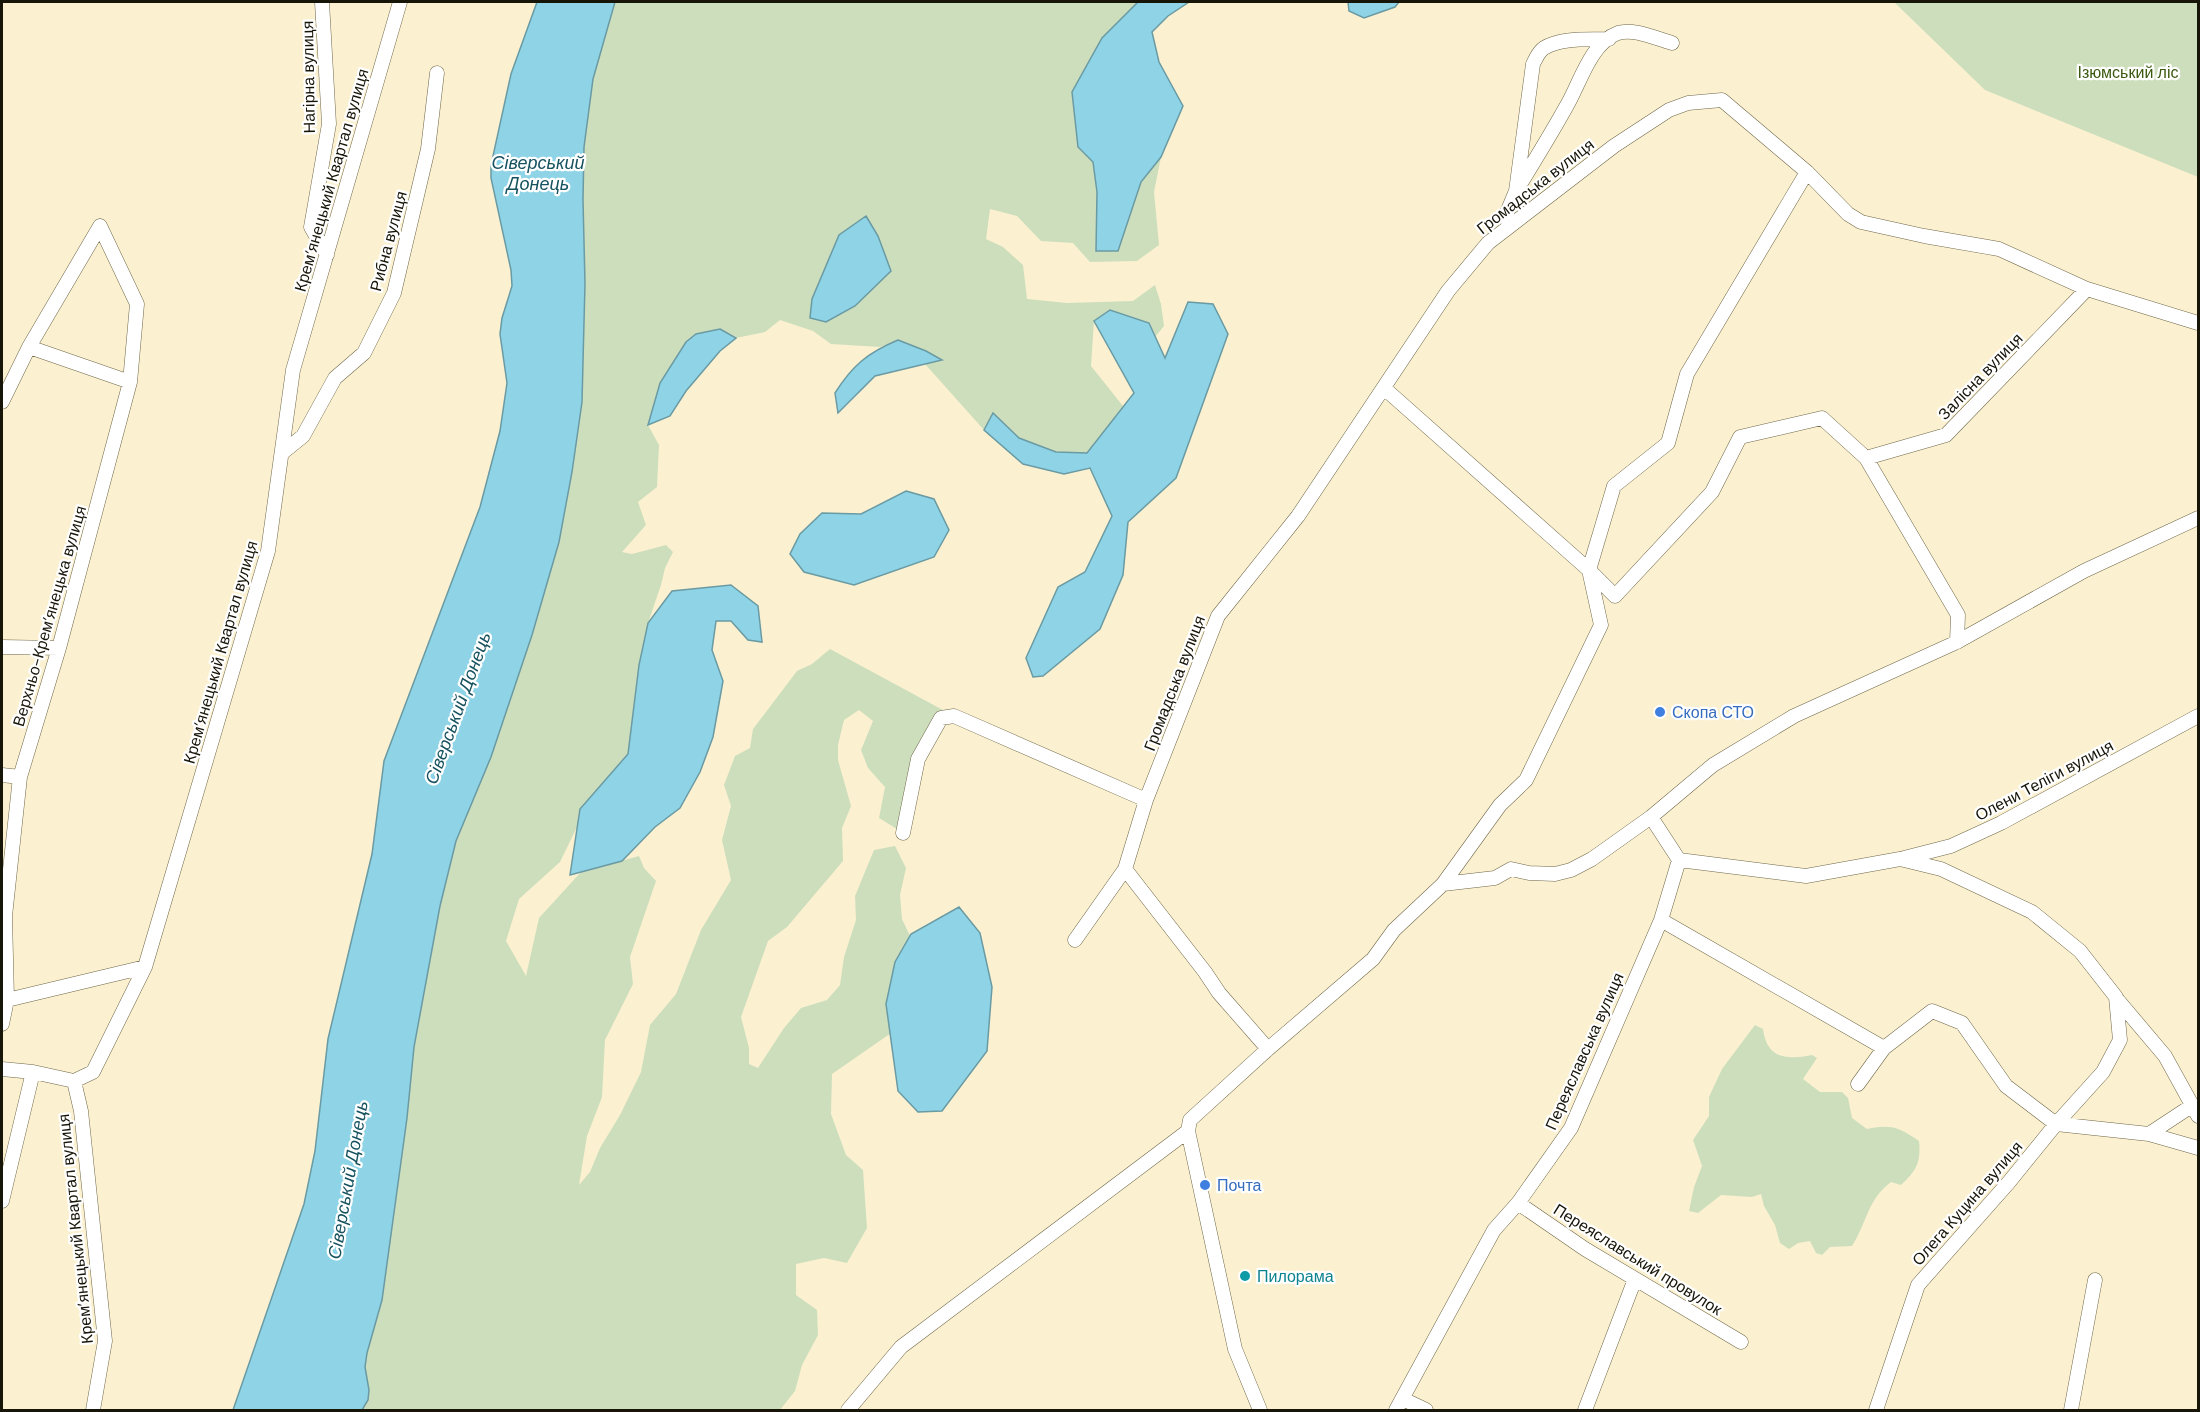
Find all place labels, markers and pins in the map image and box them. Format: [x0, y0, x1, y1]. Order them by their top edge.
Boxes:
place label: Скопа СТО [1672, 702, 1754, 723]
marker: Скопа СТО [1653, 705, 1667, 719]
place label: Почта [1217, 1175, 1262, 1196]
marker: Почта [1198, 1178, 1212, 1192]
place label: Пилорама [1257, 1266, 1334, 1287]
marker: Пилорама [1238, 1269, 1252, 1283]

